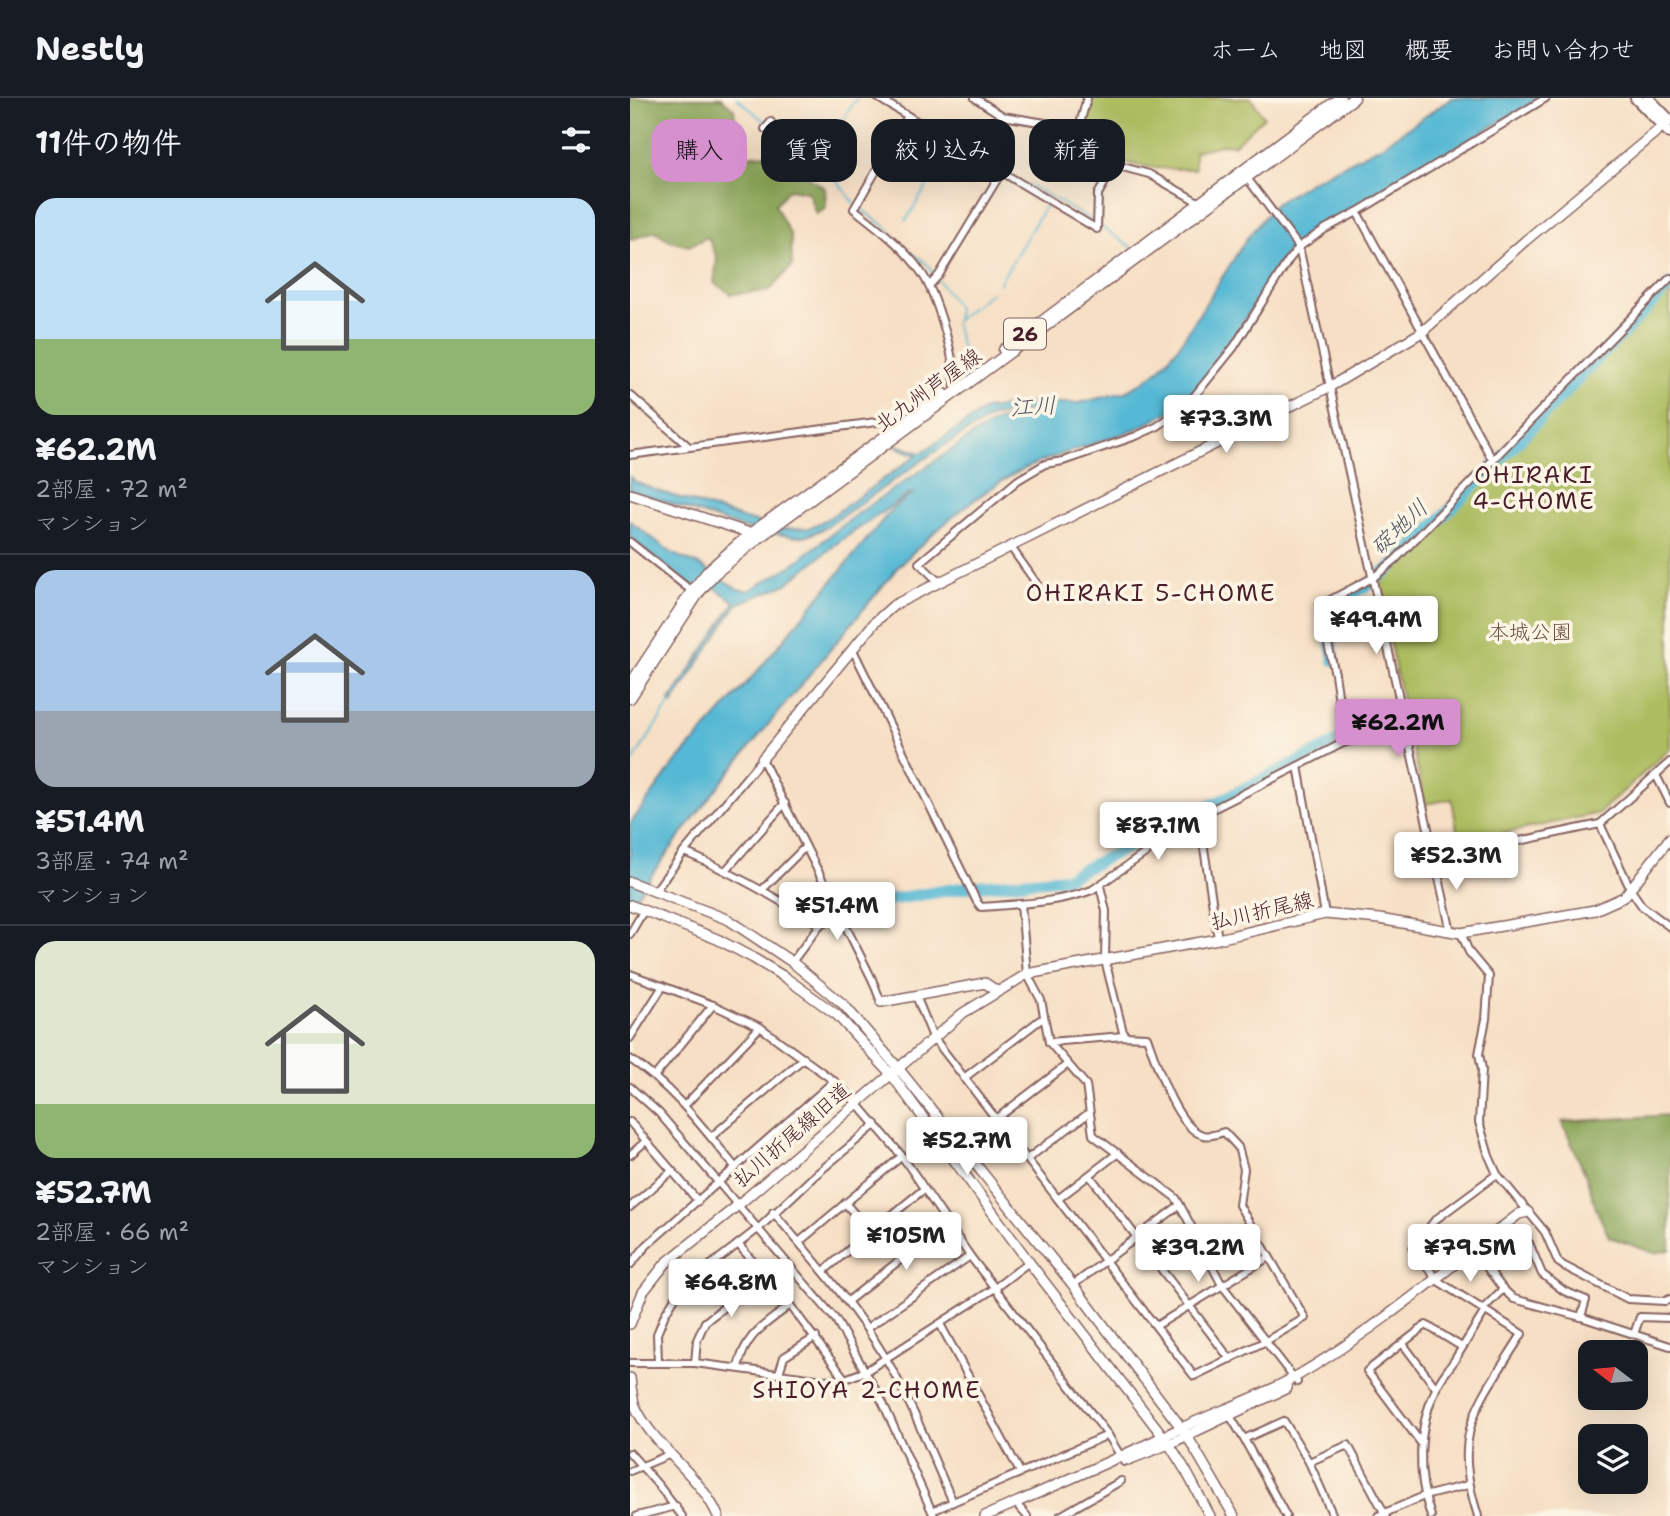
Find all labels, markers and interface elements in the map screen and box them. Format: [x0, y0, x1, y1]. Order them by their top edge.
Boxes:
text: Nestly [35, 26, 145, 71]
text: ホーム [1210, 34, 1281, 66]
text: 地図 [1319, 34, 1367, 66]
text: 概要 [1405, 34, 1453, 66]
text: お問い合わせ [1491, 34, 1635, 66]
chip: 購入 [651, 119, 747, 182]
chip: 賃貸 [761, 119, 857, 182]
chip: 絞り込み [871, 119, 1015, 182]
chip: 新着 [1029, 119, 1125, 182]
icon: filters [557, 121, 595, 159]
text: 11件の物件 [35, 122, 182, 163]
icon: home [252, 243, 378, 369]
road number: 26 [1004, 318, 1046, 350]
street label: 北九州芦屋線 [869, 342, 987, 438]
water label: 江川 [1009, 390, 1057, 422]
pin: ¥73.3M [1169, 396, 1283, 455]
text: ¥73.3M [1180, 403, 1272, 433]
text: ¥62.2M [35, 429, 157, 470]
district label: OHIRAKI 4-CHOME [1472, 460, 1596, 516]
text: 2部屋 · 72 m² [35, 474, 188, 504]
water label: 碇地川 [1364, 493, 1434, 561]
text: マンション [35, 508, 149, 538]
district label: OHIRAKI 5-CHOME [1026, 578, 1276, 608]
pin: ¥49.4M [1319, 596, 1433, 656]
text: ¥49.4M [1330, 604, 1422, 634]
icon: home [252, 615, 378, 741]
park label: 本城公園 [1488, 618, 1572, 646]
pin: ¥62.2M [1341, 700, 1455, 759]
text: ¥62.2M [1351, 707, 1445, 737]
text: ¥51.4M [35, 801, 144, 842]
pin: ¥87.1M [1101, 802, 1215, 862]
text: ¥87.1M [1116, 810, 1200, 840]
pin: ¥52.3M [1399, 832, 1513, 892]
text: ¥52.3M [1410, 840, 1502, 870]
text: 3部屋 · 74 m² [35, 846, 189, 876]
text: マンション [35, 880, 149, 910]
pin: ¥51.4M [780, 882, 894, 942]
street label: 払川折尾線 [1208, 886, 1316, 936]
text: ¥51.4M [795, 890, 879, 920]
icon: home [252, 986, 378, 1112]
street label: 払川折尾線旧道 [727, 1076, 857, 1194]
pin: ¥52.7M [910, 1118, 1024, 1177]
text: ¥52.7M [922, 1125, 1012, 1155]
text: ¥52.7M [35, 1172, 152, 1213]
pin: ¥105M [857, 1212, 955, 1272]
text: 2部屋 · 66 m² [35, 1217, 189, 1247]
text: ¥105M [866, 1220, 946, 1250]
pin: ¥39.2M [1141, 1224, 1255, 1284]
pin: ¥79.5M [1413, 1224, 1527, 1284]
text: ¥39.2M [1151, 1232, 1245, 1262]
text: ¥79.5M [1424, 1232, 1516, 1262]
text: マンション [35, 1251, 149, 1281]
pin: ¥64.8M [674, 1260, 788, 1319]
text: ¥64.8M [685, 1267, 777, 1297]
north arrow [1578, 1340, 1648, 1410]
map controls [1578, 1340, 1648, 1494]
district label: SHIOYA 2-CHOME [752, 1375, 982, 1405]
button: layers [1578, 1424, 1648, 1494]

